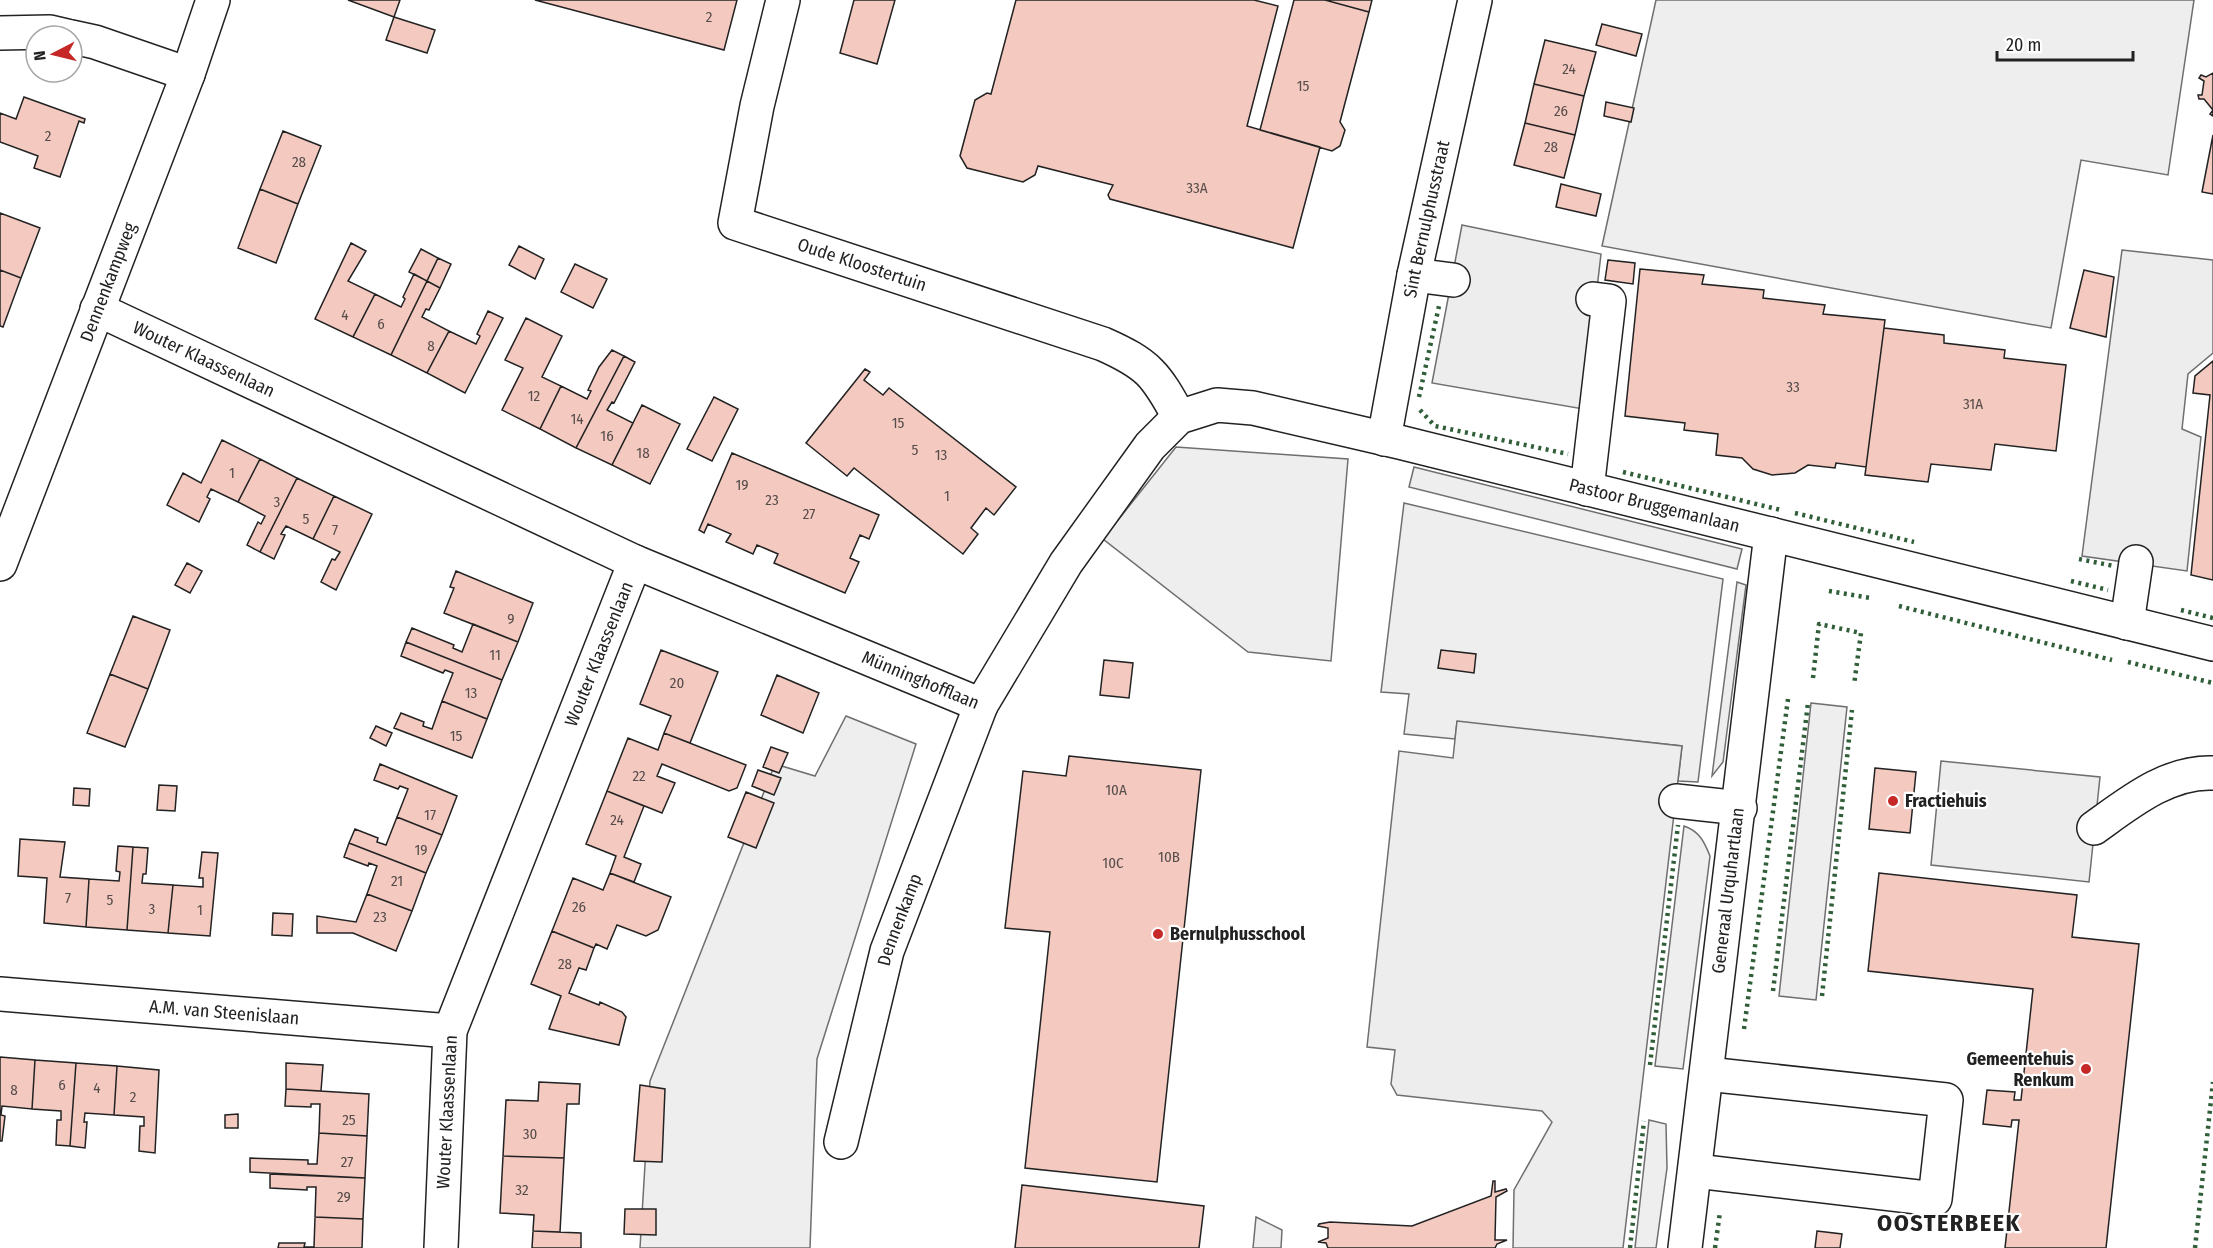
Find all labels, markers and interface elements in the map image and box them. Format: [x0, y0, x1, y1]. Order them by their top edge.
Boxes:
house number: 2 [706, 8, 713, 26]
north arrow [24, 24, 84, 84]
scale bar [1997, 24, 2134, 62]
text: 20 m [2006, 34, 2041, 56]
text: N [30, 50, 50, 62]
house number: 24 [1562, 60, 1576, 78]
house number: 15 [1297, 77, 1309, 95]
house number: 26 [1554, 102, 1568, 120]
house number: 2 [45, 127, 52, 145]
street label: Sint Bernulphusstraat [1399, 138, 1455, 300]
house number: 28 [1544, 138, 1558, 156]
house number: 28 [292, 153, 306, 171]
house number: 33A [1186, 179, 1208, 197]
street label: Dennenkampweg [75, 219, 141, 345]
street label: Oude Kloostertuin [795, 233, 929, 296]
house number: 4 [341, 306, 349, 324]
house number: 6 [377, 315, 385, 333]
street label: Wouter Klaassenlaan [129, 316, 278, 402]
house number: 8 [427, 337, 435, 355]
house number: 33 [1786, 378, 1800, 396]
house number: 12 [528, 387, 541, 405]
house number: 31A [1963, 395, 1983, 413]
house number: 14 [570, 410, 584, 428]
house number: 15 [892, 414, 904, 432]
house number: 16 [600, 427, 614, 445]
house number: 5 [912, 441, 919, 459]
house number: 18 [636, 444, 650, 462]
house number: 13 [935, 446, 948, 464]
house number: 1 [229, 464, 235, 482]
street label: Pastoor Bruggemanlaan [1567, 474, 1742, 537]
house number: 19 [735, 476, 749, 494]
house number: 1 [944, 487, 950, 505]
house number: 23 [765, 491, 779, 509]
house number: 3 [274, 493, 281, 511]
house number: 27 [803, 505, 815, 523]
house number: 5 [303, 510, 310, 528]
house number: 7 [332, 521, 338, 539]
street label: Wouter Klaassenlaan [560, 578, 638, 730]
house number: 9 [507, 610, 515, 628]
house number: 11 [489, 646, 501, 664]
street label: Münninghofflaan [859, 646, 983, 714]
house number: 20 [670, 674, 684, 692]
house number: 13 [465, 684, 478, 702]
house number: 15 [450, 727, 462, 745]
house number: 22 [632, 767, 646, 785]
house number: 10A [1105, 781, 1127, 799]
place label: Fractiehuis [1905, 790, 1987, 812]
marker: Fractiehuis [1886, 794, 1900, 808]
house number: 17 [424, 806, 436, 824]
street label: Generaal Urquhartlaan [1707, 806, 1749, 975]
house number: 24 [610, 811, 624, 829]
house number: 19 [414, 841, 428, 859]
house number: 10B [1158, 848, 1180, 866]
house number: 10C [1102, 854, 1124, 872]
street label: Dennenkamp [873, 870, 927, 968]
house number: 21 [391, 872, 403, 890]
house number: 7 [65, 889, 71, 907]
house number: 5 [107, 891, 114, 909]
house number: 26 [572, 898, 586, 916]
house number: 3 [149, 900, 156, 918]
house number: 1 [197, 901, 203, 919]
house number: 23 [373, 908, 387, 926]
place label: Bernulphusschool [1170, 923, 1305, 945]
marker: Bernulphusschool [1151, 927, 1165, 941]
house number: 28 [558, 955, 572, 973]
street label: A.M. van Steenislaan [148, 995, 300, 1030]
street label: Wouter Klaassenlaan [432, 1034, 462, 1190]
place label: Gemeentehuis Renkum [1966, 1048, 2074, 1091]
marker: Gemeentehuis Renkum [2079, 1062, 2093, 1076]
house number: 6 [58, 1076, 66, 1094]
house number: 4 [93, 1079, 101, 1097]
house number: 8 [10, 1081, 18, 1099]
house number: 2 [130, 1088, 137, 1106]
house number: 25 [342, 1111, 356, 1129]
house number: 30 [523, 1125, 537, 1143]
house number: 27 [341, 1153, 353, 1171]
house number: 32 [515, 1181, 529, 1199]
house number: 29 [337, 1188, 351, 1206]
district label: OOSTERBEEK [1877, 1209, 2021, 1237]

